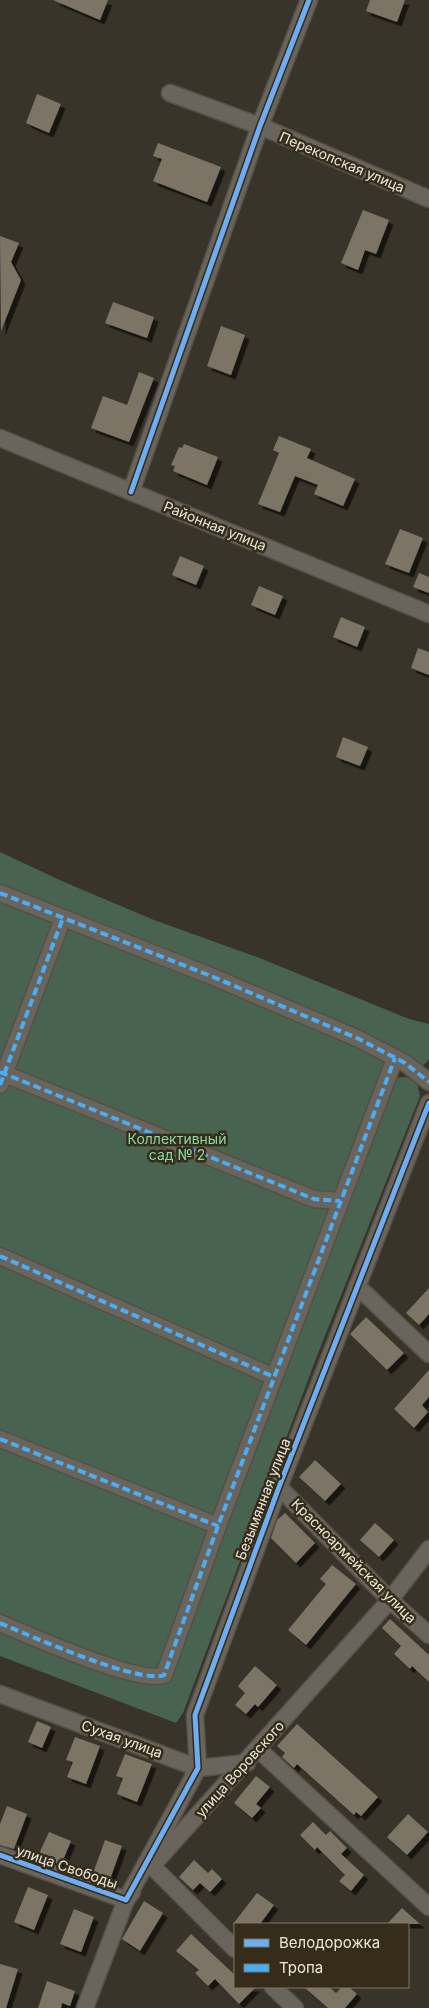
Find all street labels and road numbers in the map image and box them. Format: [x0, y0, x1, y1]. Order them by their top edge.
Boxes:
street label: Перекопская улица [277, 128, 407, 196]
street label: Районная улица [161, 497, 269, 554]
street label: Безымянная улица [232, 1436, 294, 1562]
street label: Красноармейская улица [288, 1495, 420, 1627]
street label: Сухая улица [79, 1716, 165, 1761]
street label: улица Воровского [192, 1717, 287, 1820]
street label: улица Свободы [14, 1841, 120, 1892]

